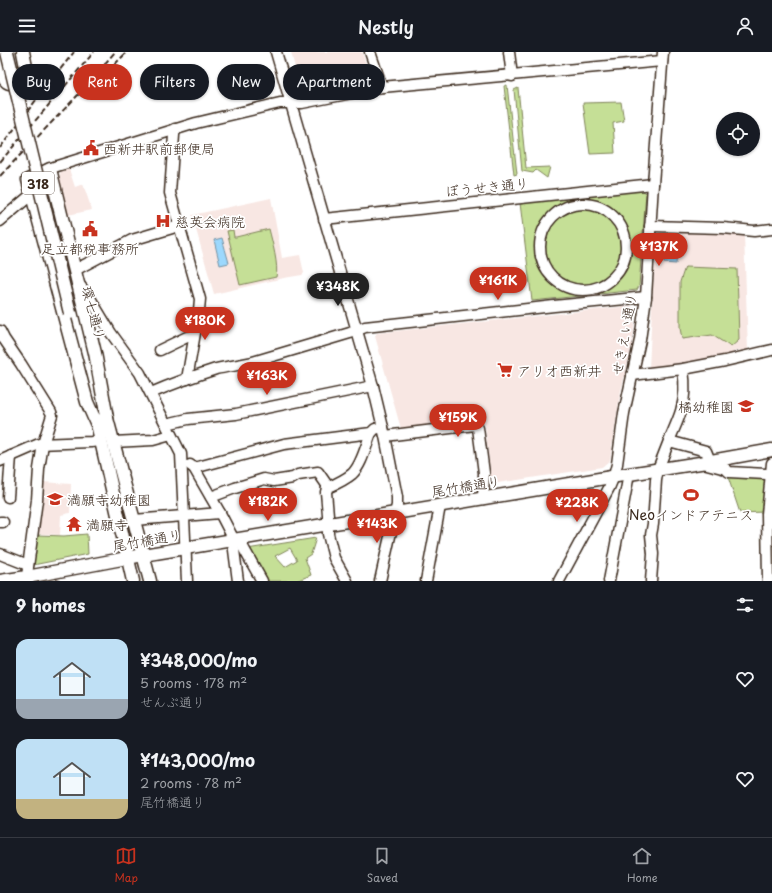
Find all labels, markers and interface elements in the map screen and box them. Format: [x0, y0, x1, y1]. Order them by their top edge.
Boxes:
text: Nestly [358, 13, 414, 40]
icon: menu [16, 15, 38, 37]
icon: person [734, 15, 756, 37]
chip: Buy [12, 64, 65, 100]
chip: Rent [73, 64, 132, 100]
chip: Filters [140, 64, 209, 100]
chip: New [217, 64, 275, 100]
chip: Apartment [283, 64, 385, 100]
map controls [716, 112, 760, 156]
button: locate [716, 112, 760, 156]
place label: 西新井駅前郵便局 [103, 138, 215, 159]
public building icon: 西新井駅前郵便局 [82, 139, 100, 157]
road number: 318 [22, 172, 54, 194]
street label: ぼうせき通り [444, 172, 530, 202]
place label: 慈英会病院 [175, 211, 245, 232]
hospital icon: 慈英会病院 [154, 212, 172, 230]
public building icon: 足立都税事務所 [81, 220, 99, 238]
pin: ¥137K [631, 233, 687, 267]
text: ¥137K [640, 236, 678, 255]
place label: 足立都税事務所 [41, 238, 139, 259]
pin: ¥161K [470, 267, 526, 301]
text: ¥161K [479, 270, 517, 289]
pin: ¥348K [310, 273, 366, 307]
text: ¥348K [316, 276, 360, 295]
street label: 環七通り [77, 283, 111, 343]
street label: せきえい通り [606, 291, 642, 377]
pin: ¥180K [177, 307, 233, 341]
text: ¥180K [184, 310, 226, 329]
place label: アリオ西新井 [517, 360, 601, 381]
supermarket icon: アリオ西新井 [496, 361, 514, 379]
pin: ¥163K [239, 362, 295, 396]
text: ¥163K [246, 365, 288, 384]
place label: 橘幼稚園 [678, 396, 734, 417]
school or university icon: 橘幼稚園 [737, 397, 755, 415]
pin: ¥159K [430, 404, 486, 438]
text: ¥159K [438, 407, 478, 426]
street label: 尾竹橋通り [430, 470, 502, 502]
sports icon: Neoインドアテニス [682, 486, 700, 504]
pin: ¥182K [240, 488, 296, 522]
place label: 満願寺幼稚園 [67, 489, 151, 510]
pin: ¥228K [549, 489, 605, 523]
school or university icon: 満願寺幼稚園 [46, 490, 64, 508]
text: ¥182K [248, 491, 288, 510]
text: ¥228K [555, 492, 599, 511]
place label: Neoインドアテニス [629, 504, 753, 525]
pin: ¥143K [349, 510, 405, 544]
text: ¥143K [357, 513, 397, 532]
place label: 満願寺 [86, 514, 128, 535]
temple icon: 満願寺 [65, 515, 83, 533]
street label: 尾竹橋通り [111, 524, 183, 556]
text: 9 homes [16, 592, 85, 618]
icon: filters [734, 594, 756, 616]
text: ¥348,000/mo [140, 647, 257, 673]
icon: home [48, 655, 96, 703]
icon: heart [734, 668, 756, 690]
text: 5 rooms · 178 m² [140, 673, 247, 692]
text: せんぷ通り [140, 692, 205, 711]
text: ¥143,000/mo [140, 747, 255, 773]
icon: home [48, 755, 96, 803]
icon: heart [734, 768, 756, 790]
text: 2 rooms · 78 m² [140, 773, 242, 792]
text: 尾竹橋通り [140, 792, 205, 811]
tab: Map [114, 845, 138, 886]
tab: Saved [367, 845, 398, 886]
tab: Home [627, 845, 658, 886]

